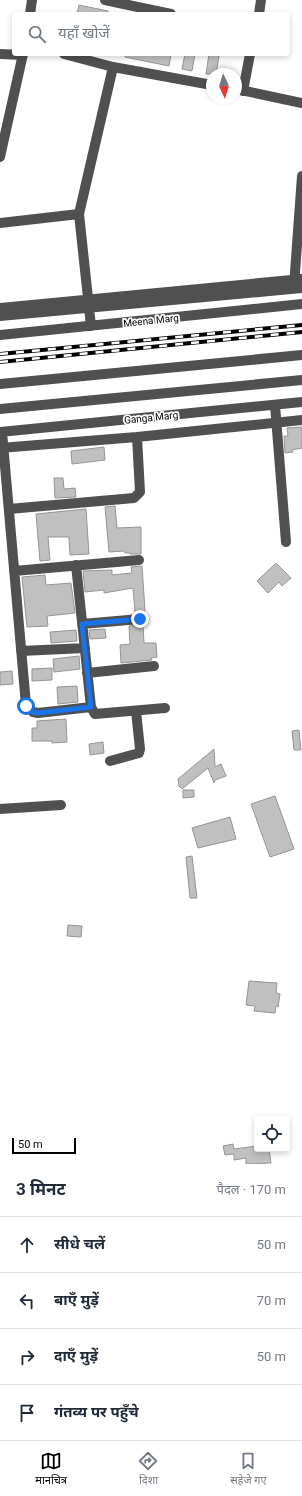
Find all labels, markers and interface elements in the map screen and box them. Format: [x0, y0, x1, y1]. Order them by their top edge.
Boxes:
search box [12, 12, 290, 56]
icon: search [26, 23, 48, 45]
text: यहाँ खोजें [58, 24, 110, 42]
north arrow [206, 68, 242, 104]
street label: Meena Marg [123, 312, 179, 329]
street label: Ganga Marg [123, 409, 179, 426]
route end [131, 610, 149, 628]
route start [17, 697, 35, 715]
map controls [254, 1116, 290, 1152]
button: locate [254, 1116, 290, 1152]
scale bar [12, 1136, 76, 1155]
text: 50 m [18, 1138, 43, 1151]
text: 3 मिनट [16, 1179, 66, 1199]
text: पैदल · 170 m [217, 1182, 286, 1197]
icon: ahead [16, 1234, 38, 1256]
text: सीधे चलें [54, 1235, 105, 1253]
text: 50 m [257, 1237, 286, 1252]
icon: left [16, 1290, 38, 1312]
text: बाएँ मुड़ें [54, 1291, 99, 1309]
text: 70 m [257, 1293, 286, 1308]
icon: right [16, 1346, 38, 1368]
text: दाएँ मुड़ें [54, 1347, 98, 1365]
text: 50 m [257, 1349, 286, 1364]
icon: arrive [16, 1402, 38, 1424]
text: गंतव्य पर पहुँचे [54, 1403, 139, 1421]
tab: मानचित्र [35, 1450, 67, 1488]
tab: दिशा [137, 1450, 159, 1488]
tab: सहेजे गए [230, 1450, 267, 1488]

